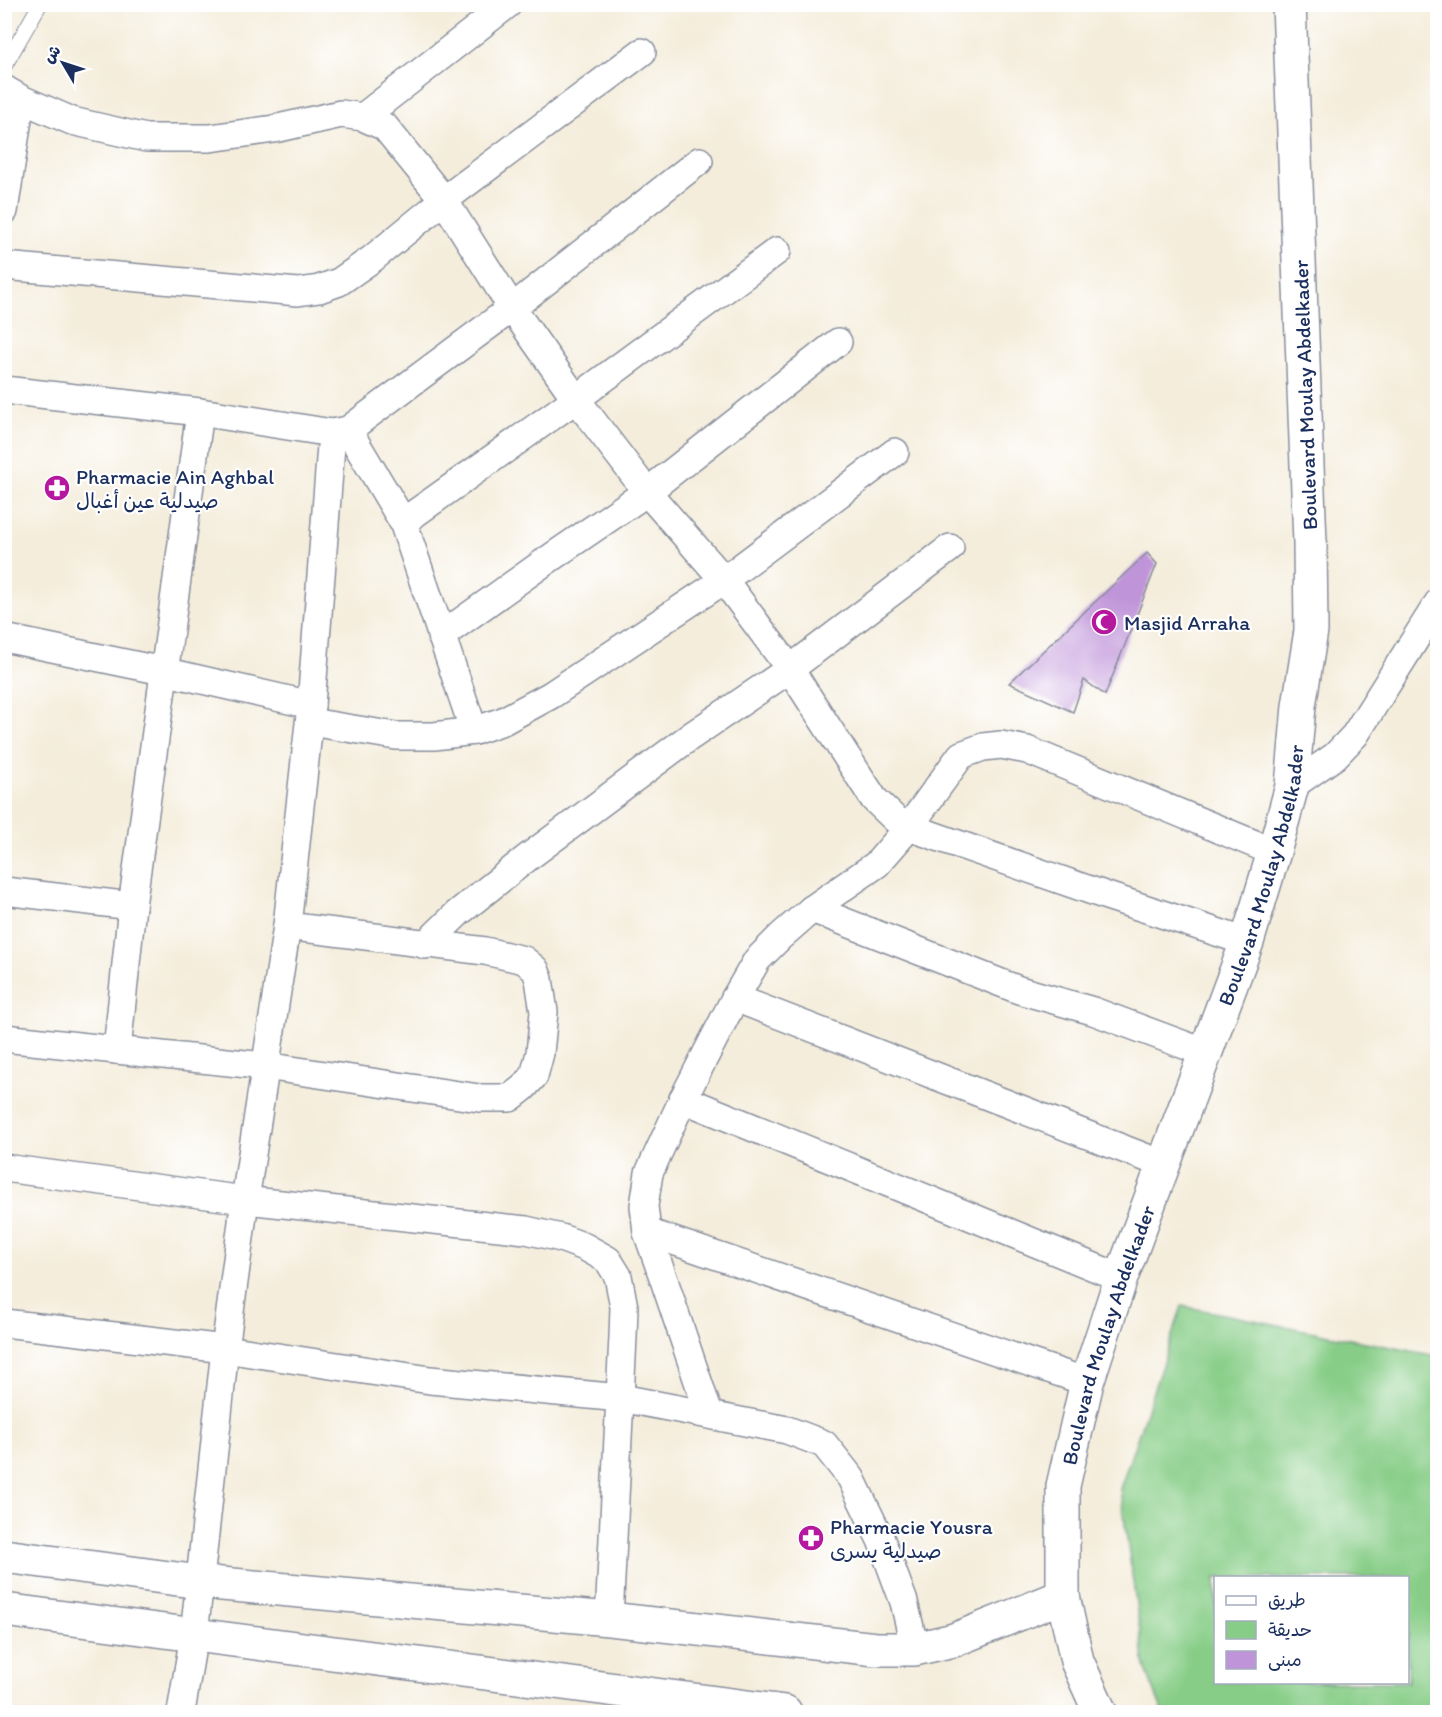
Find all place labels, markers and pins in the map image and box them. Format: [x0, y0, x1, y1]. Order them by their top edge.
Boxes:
place label: Pharmacie Ain Aghbal صيدلية عين أغبال [76, 464, 274, 514]
pharmacy icon: Pharmacie Ain Aghbal صيدلية عين أغبال [42, 473, 72, 503]
mosque icon: Masjid Arraha [1089, 607, 1119, 637]
place label: Masjid Arraha [1124, 610, 1250, 635]
place label: Pharmacie Yousra صيدلية يسرى [830, 1514, 993, 1563]
pharmacy icon: Pharmacie Yousra صيدلية يسرى [796, 1523, 826, 1553]

